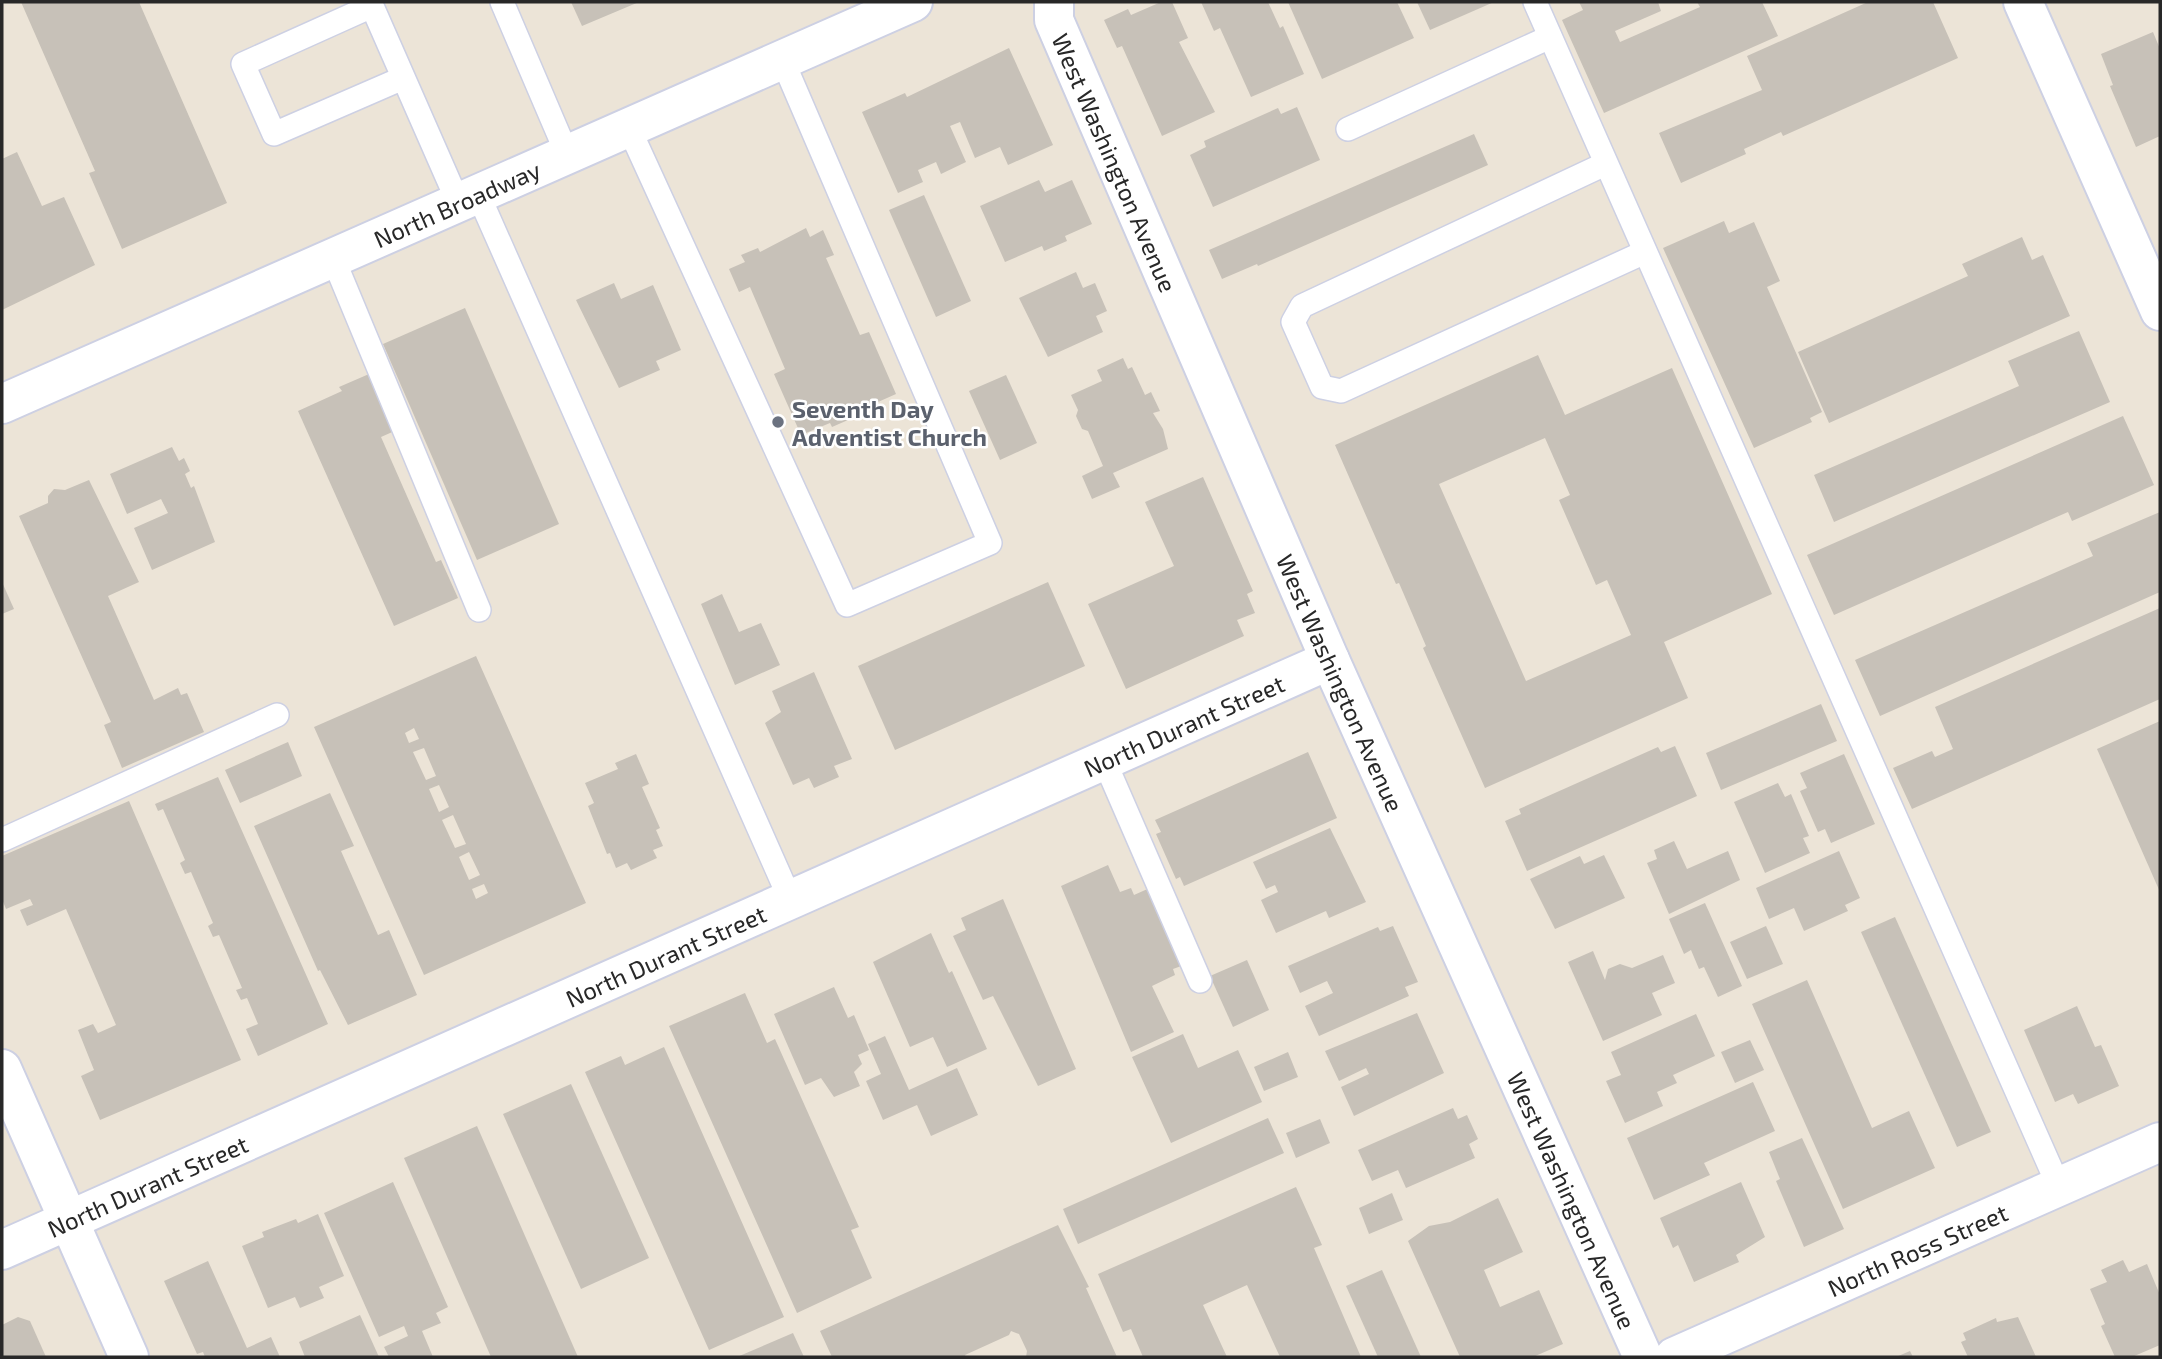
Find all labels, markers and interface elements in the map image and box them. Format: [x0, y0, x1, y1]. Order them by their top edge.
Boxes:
street label: West Washington Avenue [1047, 29, 1184, 296]
street label: North Broadway [369, 154, 545, 253]
place label: Seventh Day Adventist Church [792, 394, 987, 451]
marker: Seventh Day Adventist Church [770, 414, 786, 430]
street label: West Washington Avenue [1271, 549, 1411, 816]
street label: North Durant Street [1079, 668, 1288, 782]
street label: North Durant Street [561, 898, 770, 1012]
street label: West Washington Avenue [1502, 1067, 1643, 1333]
street label: North Durant Street [43, 1128, 252, 1243]
street label: North Ross Street [1823, 1197, 2012, 1302]

